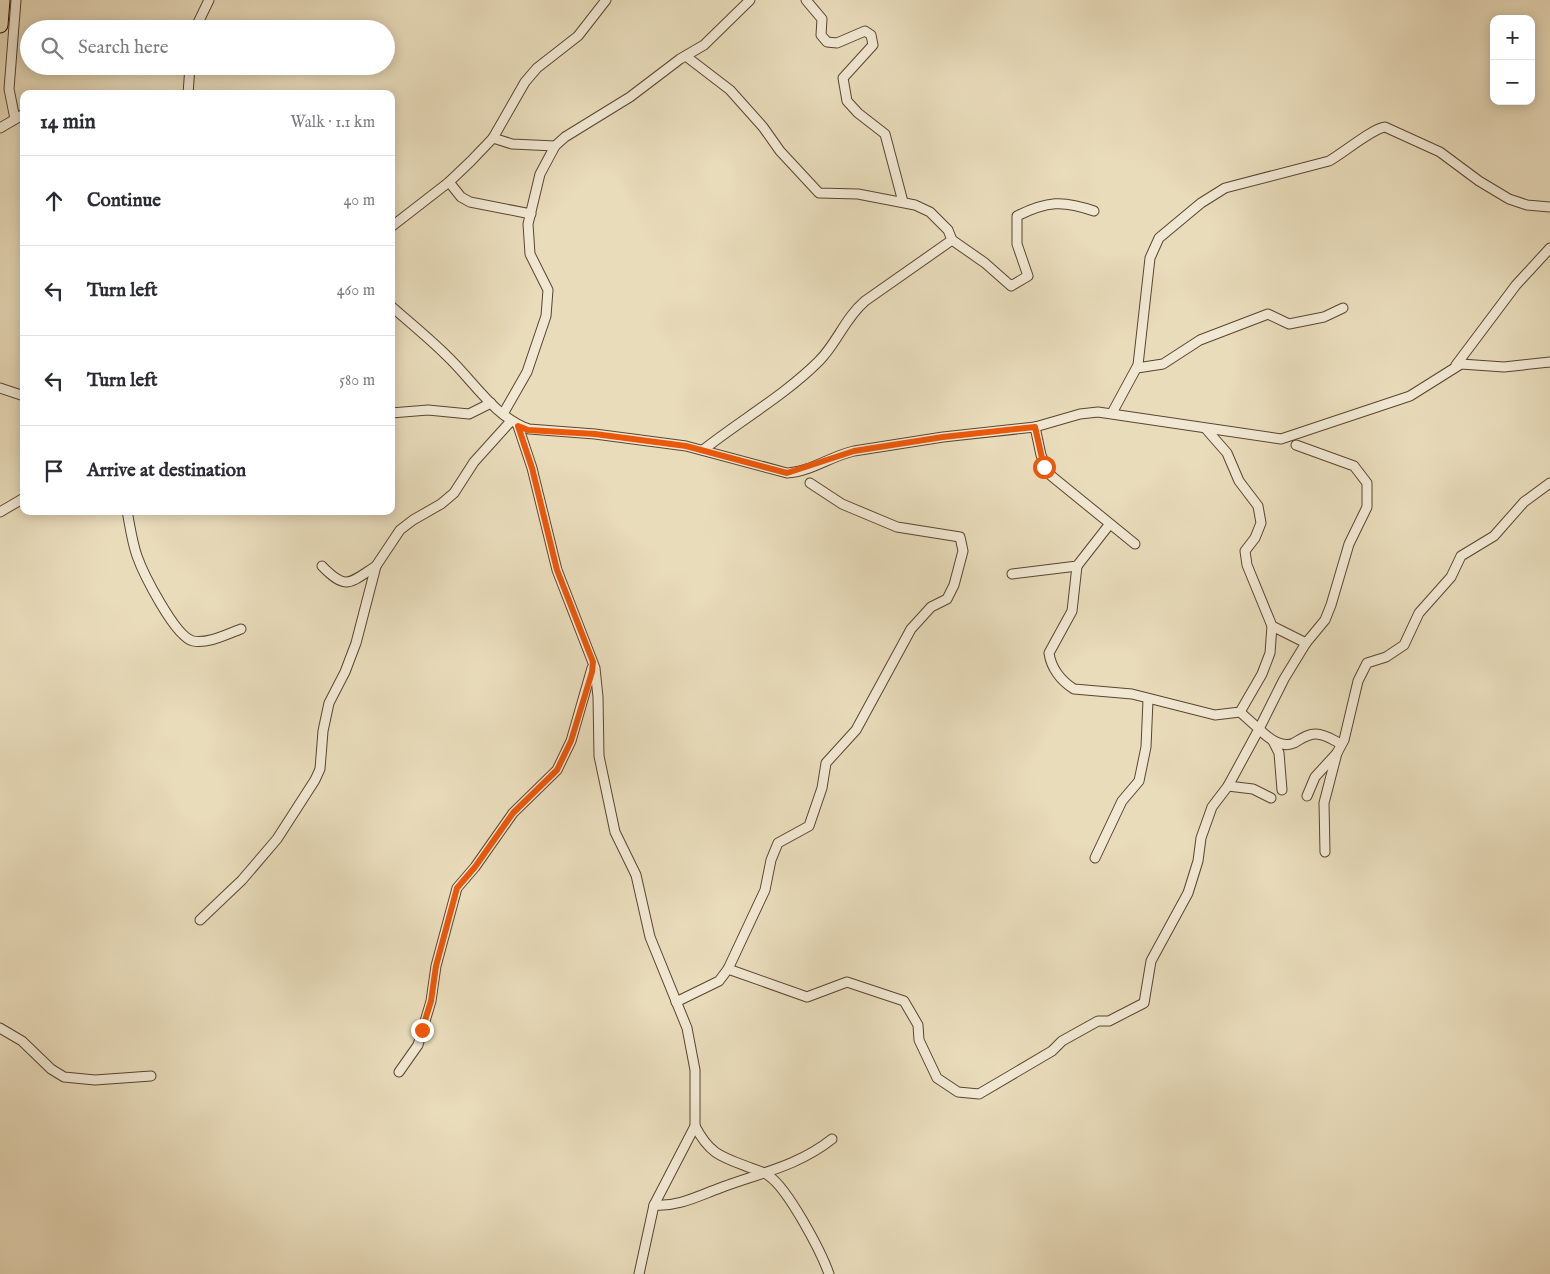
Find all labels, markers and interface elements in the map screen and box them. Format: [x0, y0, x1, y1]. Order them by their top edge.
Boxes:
map controls [1490, 15, 1535, 105]
button: + [1490, 15, 1535, 60]
search box [20, 20, 395, 75]
icon: search [38, 34, 66, 62]
text: Search here [78, 36, 169, 60]
button: − [1490, 60, 1535, 105]
text: 14 min [40, 109, 96, 136]
text: Walk · 1.1 km [291, 113, 375, 133]
icon: ahead [40, 187, 68, 215]
text: Continue [87, 189, 161, 213]
text: 40 m [343, 191, 375, 211]
icon: left [40, 277, 68, 305]
text: Turn left [87, 279, 158, 303]
text: 460 m [337, 281, 375, 301]
icon: left [40, 367, 68, 395]
text: Turn left [87, 369, 158, 393]
text: 580 m [339, 371, 375, 391]
route start [1033, 456, 1056, 479]
icon: arrive [40, 457, 68, 485]
text: Arrive at destination [87, 459, 246, 483]
route end [411, 1019, 434, 1042]

